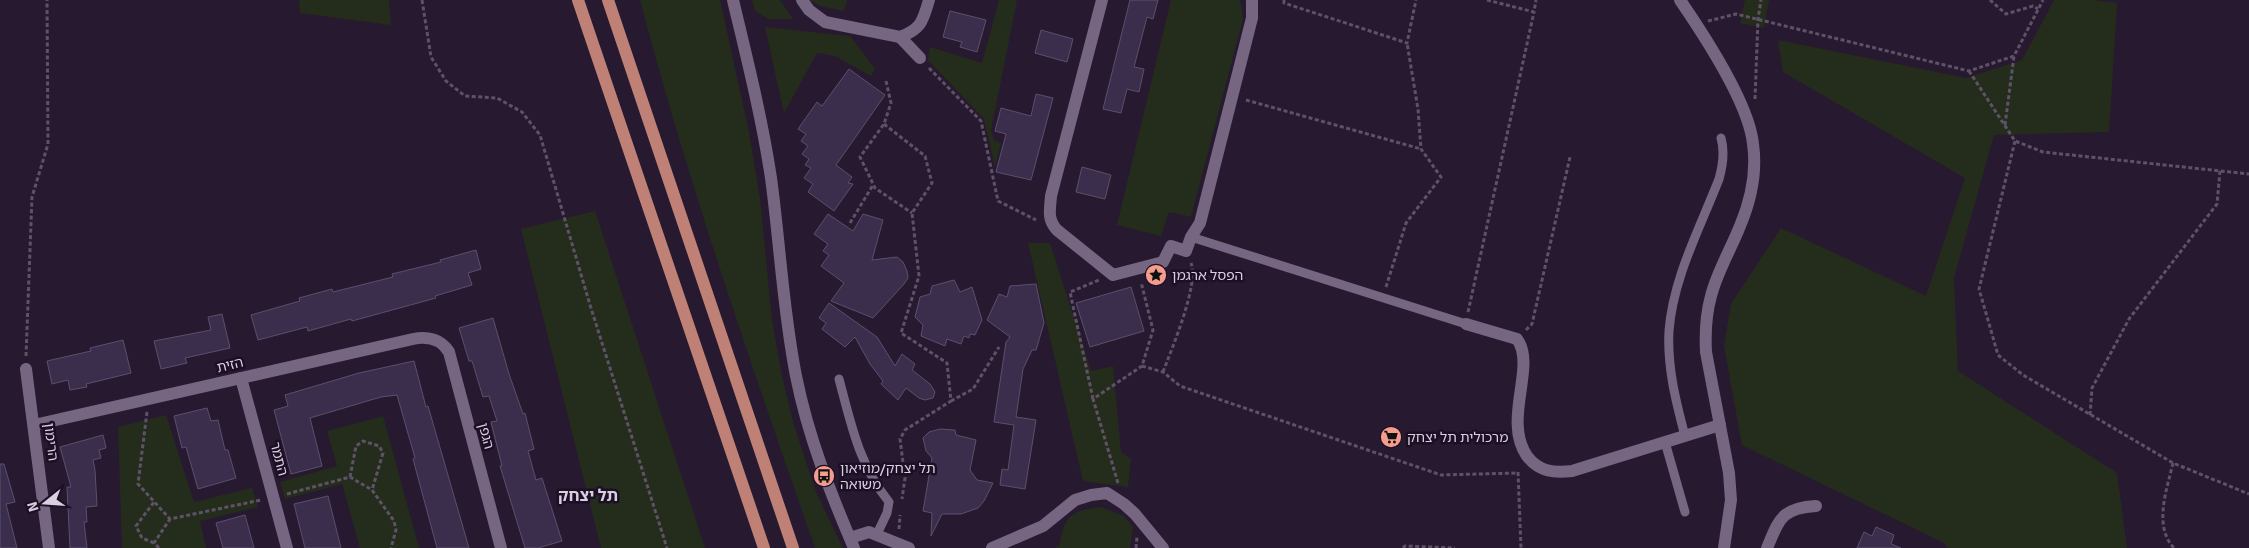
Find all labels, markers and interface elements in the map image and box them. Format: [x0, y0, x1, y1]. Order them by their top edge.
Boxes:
place icon: הפסל ארגמן [1144, 263, 1168, 287]
place label: הפסל ארגמן [1172, 267, 1243, 284]
street label: הזית [215, 354, 245, 376]
street label: הגפן [474, 421, 498, 451]
street label: הרימון [40, 422, 62, 462]
supermarket icon: מרכולית תל יצחק [1379, 425, 1403, 449]
place label: מרכולית תל יצחק [1407, 429, 1508, 446]
street label: התמר [266, 440, 292, 478]
place label: תל יצחק/מוזיאון משואה [840, 460, 936, 493]
bus stop icon: תל יצחק/מוזיאון משואה [812, 464, 836, 488]
north arrow [20, 478, 70, 528]
district label: תל יצחק [558, 486, 618, 506]
text: N [23, 500, 43, 514]

